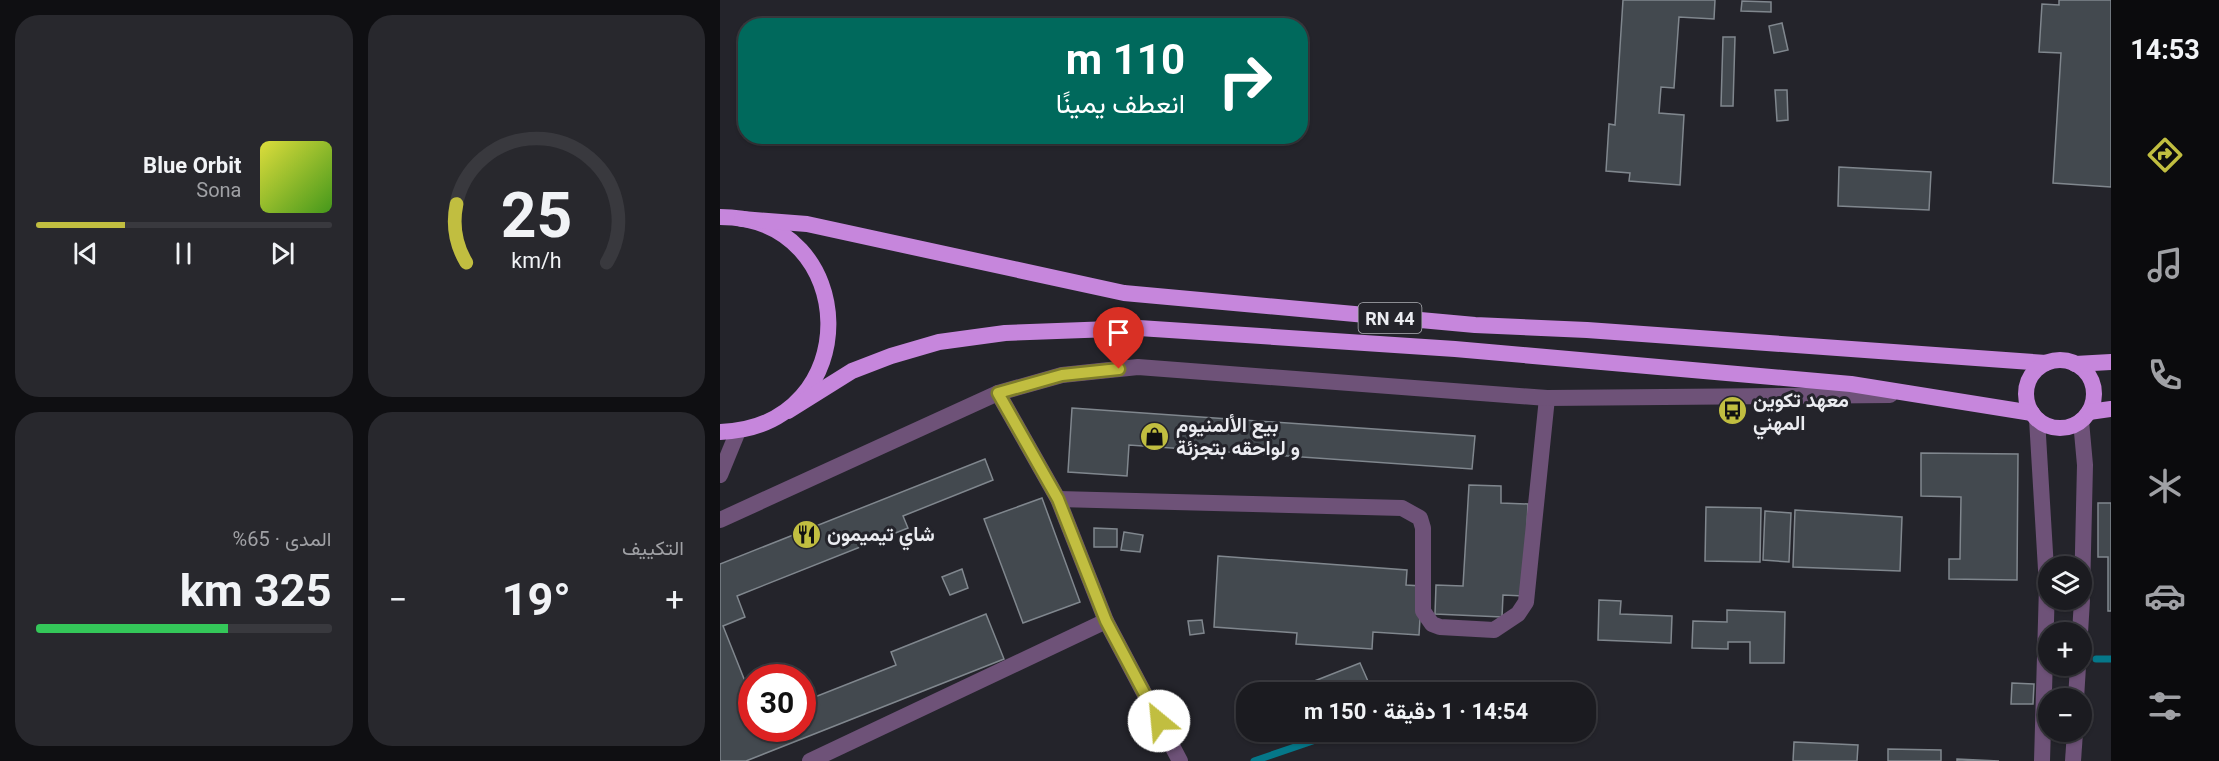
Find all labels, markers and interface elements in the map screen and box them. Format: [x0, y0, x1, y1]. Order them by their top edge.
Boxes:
text: 14:53 [2130, 34, 2200, 66]
text: 110 m [1066, 35, 1185, 84]
icon: right [1206, 42, 1284, 120]
text: انعطف يمينًا [1056, 88, 1185, 120]
icon: directions [2144, 134, 2186, 176]
text: Blue Orbit [143, 153, 242, 178]
text: Sona [196, 178, 242, 202]
text: 25 [500, 179, 572, 252]
icon: previous [69, 237, 102, 270]
icon: pause [167, 237, 200, 270]
icon: next [266, 237, 299, 270]
icon: music [2144, 244, 2186, 286]
text: km/h [511, 248, 561, 273]
road number: RN 44 [1358, 303, 1422, 333]
pin [1093, 307, 1144, 369]
icon: arrive [1102, 316, 1135, 349]
icon: phone [2144, 354, 2186, 396]
place label: معهد تكوين المهني [1753, 388, 1849, 440]
bus stop icon: معهد تكوين المهني [1716, 395, 1748, 427]
place label: بيع الألمنيوم و لواحقه بتجزئة [1176, 413, 1300, 461]
shop icon: بيع الألمنيوم و لواحقه بتجزئة [1139, 421, 1171, 453]
icon: climate [2144, 465, 2186, 507]
restaurant icon: شاي تيميمون [790, 518, 822, 550]
place label: شاي تيميمون [827, 522, 935, 551]
text: المدى · 65% [233, 527, 332, 551]
text: التكييف [622, 536, 684, 560]
map controls [2038, 556, 2092, 742]
button: layers [2038, 556, 2092, 610]
text: 325 km [180, 564, 332, 617]
text: 19° [502, 573, 571, 626]
icon: car [2144, 575, 2186, 617]
text: − [389, 580, 407, 619]
text: + [665, 580, 684, 619]
button: + [2038, 622, 2092, 676]
speed limit sign: 30 [738, 664, 816, 742]
icon: filters [2144, 685, 2186, 727]
button: − [2038, 688, 2092, 742]
position arrow [1127, 689, 1191, 753]
text: 14:54 · 1 دقيقة · 150 m [1304, 699, 1528, 724]

